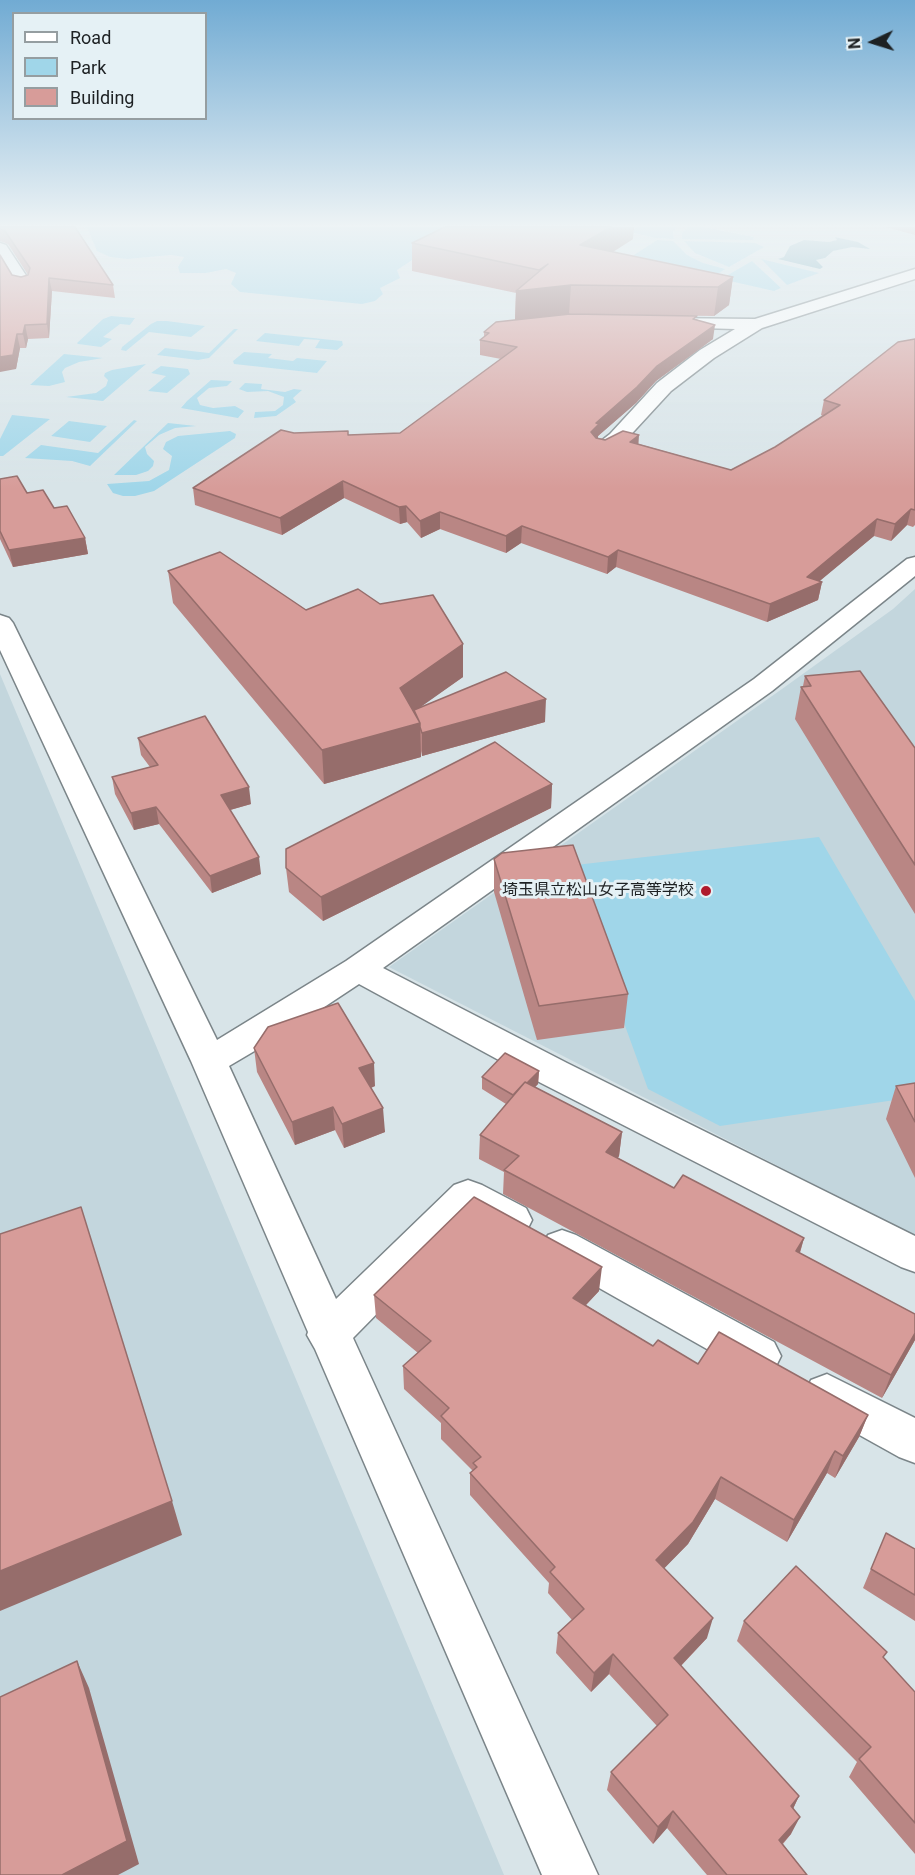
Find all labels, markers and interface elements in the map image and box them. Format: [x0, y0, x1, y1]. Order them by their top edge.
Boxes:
legend [12, 12, 207, 120]
north arrow [843, 12, 903, 72]
text: Road [70, 27, 111, 48]
text: N [845, 37, 864, 50]
text: Park [70, 57, 106, 78]
text: Building [70, 87, 134, 108]
place label: 埼玉県立松山女子高等学校 [502, 881, 694, 901]
marker: 埼玉県立松山女子高等学校 [699, 884, 713, 898]

